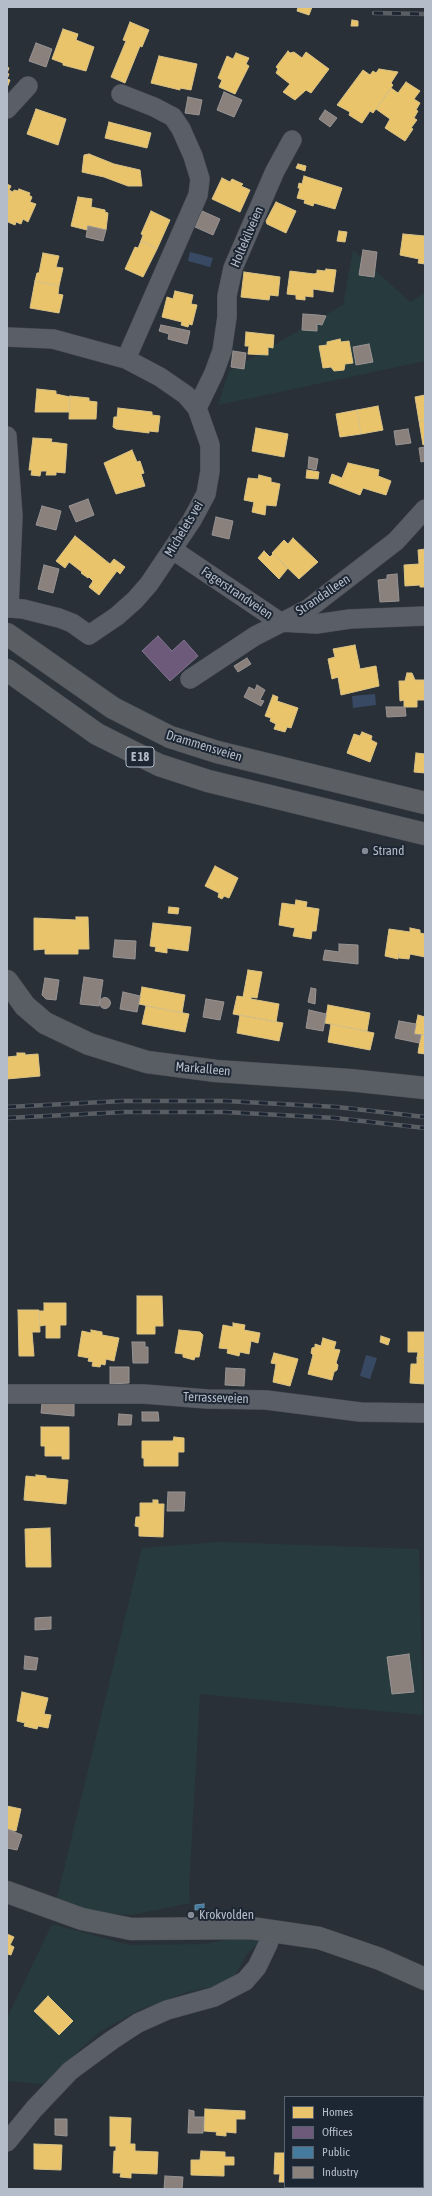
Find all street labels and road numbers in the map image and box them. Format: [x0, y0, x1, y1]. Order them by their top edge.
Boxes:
street label: Holtekilveien [227, 204, 267, 270]
street label: Michelets vei [161, 498, 207, 560]
street label: Fagerstrandveien [198, 563, 276, 623]
street label: Strandalleen [293, 571, 353, 619]
street label: Drammensveien [164, 727, 244, 765]
road number: E 18 [126, 747, 154, 767]
street label: Markalleen [175, 1059, 231, 1079]
street label: Terrasseveien [183, 1389, 249, 1407]

